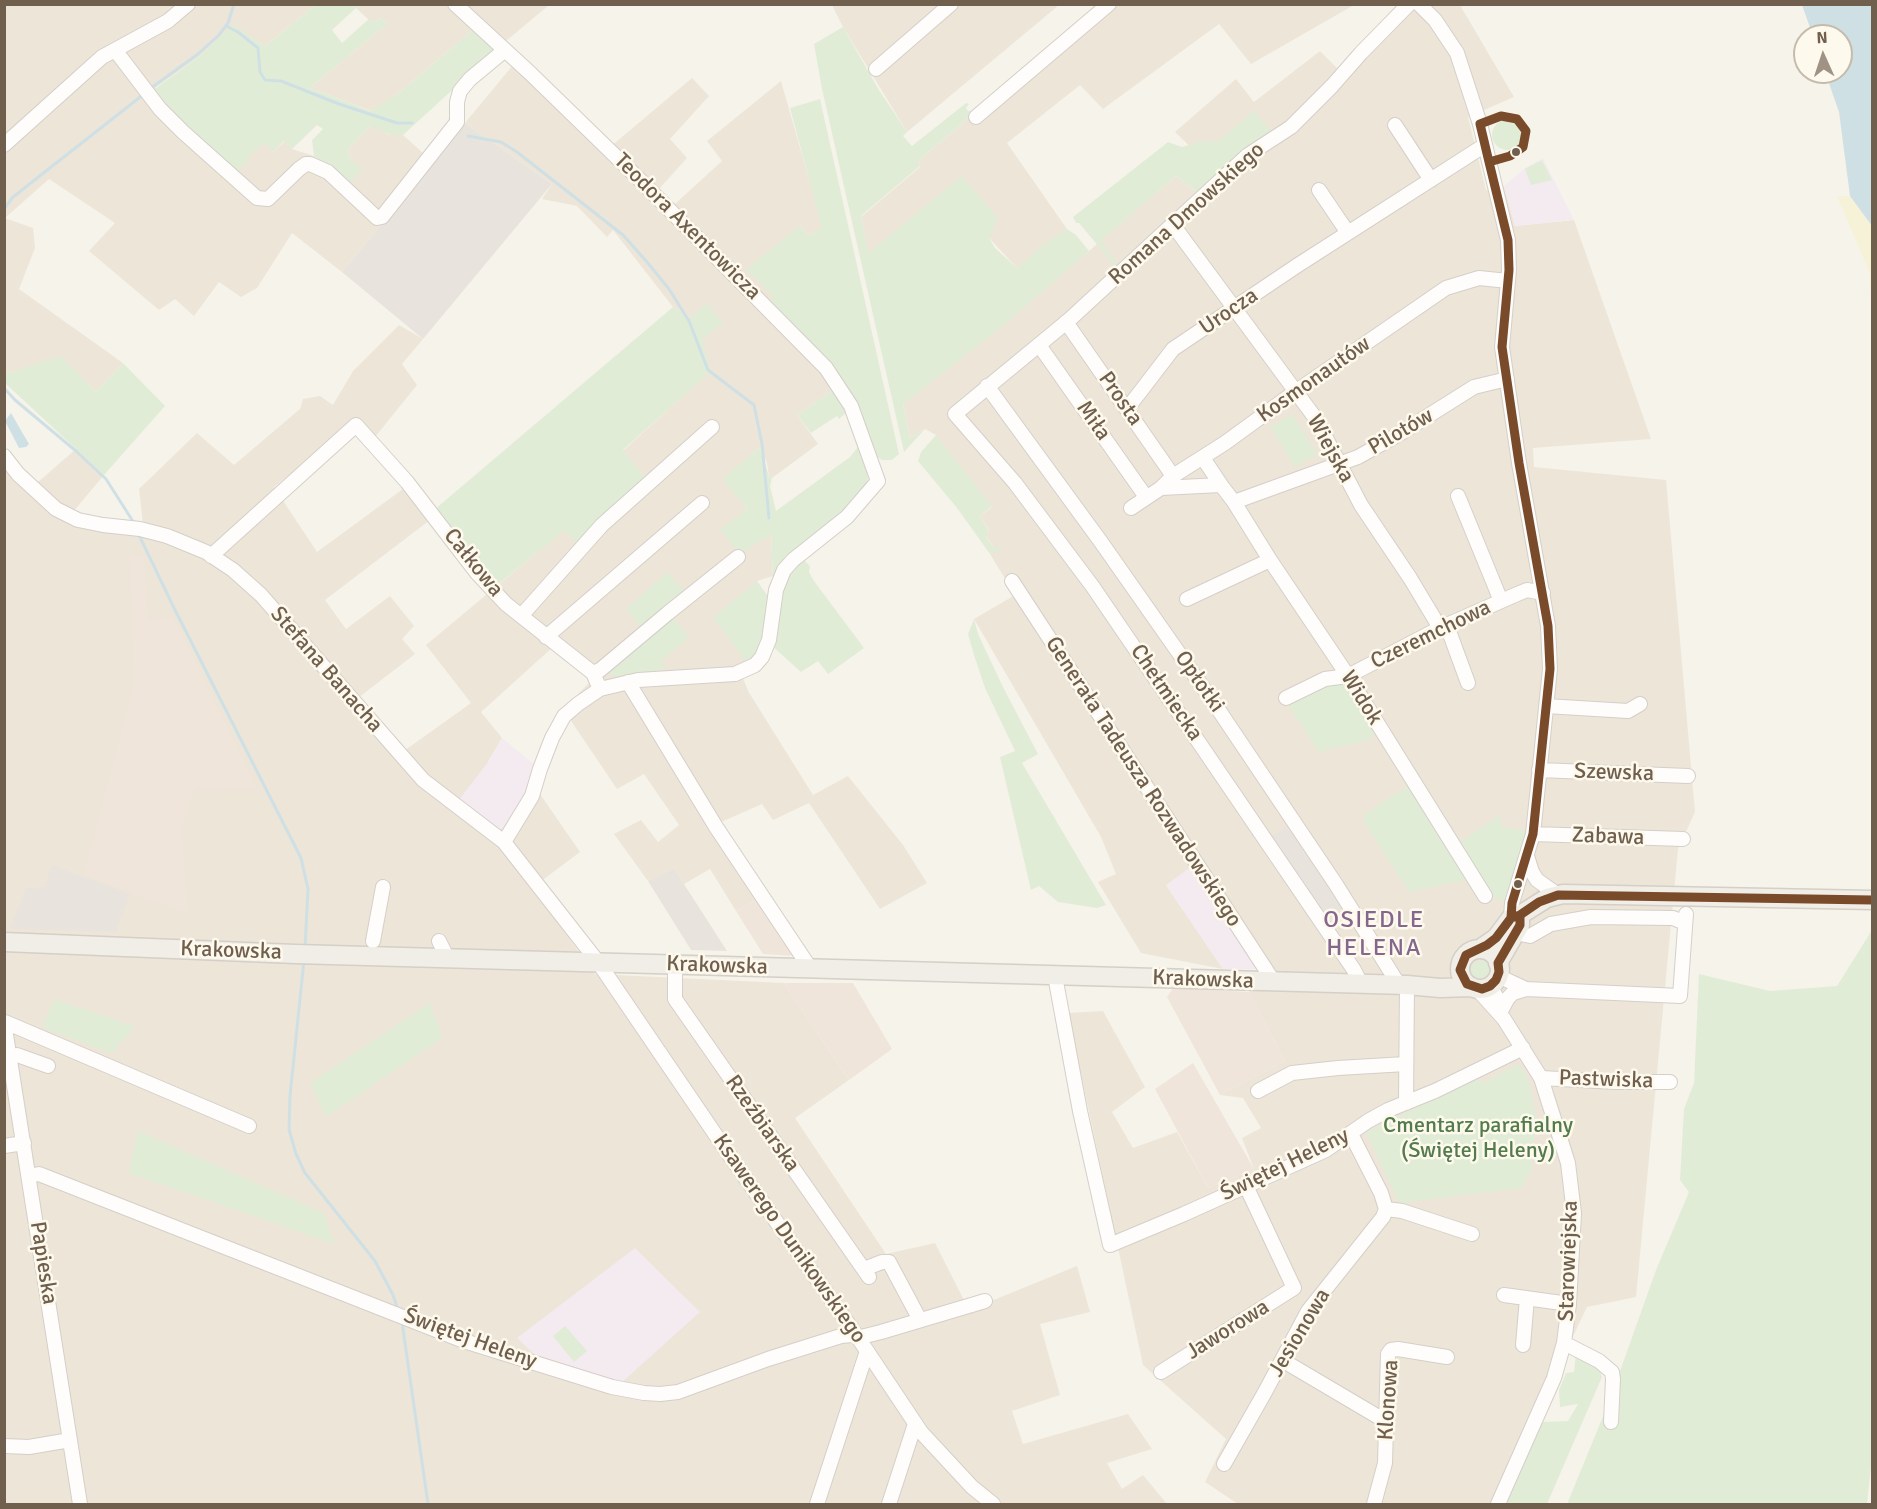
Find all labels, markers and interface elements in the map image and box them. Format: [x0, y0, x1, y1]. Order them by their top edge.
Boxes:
north arrow [1793, 24, 1853, 84]
text: N [1816, 28, 1828, 48]
street label: Romana Dmowskiego [1104, 137, 1270, 291]
unlabelled marker [1510, 146, 1522, 158]
street label: Teodora Axentowicza [608, 148, 766, 306]
street label: Urocza [1195, 283, 1263, 341]
street label: Kosmonautów [1252, 331, 1376, 429]
street label: Prosta [1092, 367, 1148, 431]
street label: Miła [1070, 396, 1116, 446]
street label: Pilotów [1364, 403, 1438, 461]
street label: Wiejska [1301, 410, 1359, 488]
street label: Całkowa [437, 523, 509, 603]
street label: Czeremchowa [1367, 595, 1495, 675]
street label: Stefana Banacha [264, 602, 388, 738]
street label: Generała Tadeusza Rozwadowskiego [1039, 632, 1247, 932]
street label: Chełmiecka [1124, 640, 1208, 746]
street label: Opłotki [1168, 646, 1230, 718]
street label: Widok [1334, 666, 1388, 730]
street label: Szewska [1574, 758, 1654, 788]
street label: Zabawa [1571, 823, 1645, 851]
unlabelled marker [1512, 878, 1524, 890]
district label: OSIEDLE HELENA [1323, 907, 1425, 963]
street label: Krakowska [180, 936, 282, 966]
street label: Krakowska [666, 951, 768, 981]
street label: Krakowska [1152, 965, 1254, 995]
street label: Pastwiska [1558, 1065, 1654, 1095]
street label: Rzeźbiarska [719, 1070, 805, 1178]
park label: Cmentarz parafialny (Świętej Heleny) [1383, 1113, 1573, 1164]
street label: Świętej Heleny [1217, 1123, 1353, 1207]
street label: Ksawerego Dunikowskiego [707, 1129, 871, 1349]
street label: Starowiejska [1554, 1200, 1584, 1322]
street label: Papieska [23, 1220, 63, 1306]
street label: Jesionowa [1263, 1284, 1337, 1382]
street label: Jaworowa [1182, 1294, 1274, 1366]
street label: Świętej Heleny [400, 1303, 540, 1375]
street label: Klonowa [1373, 1359, 1405, 1441]

